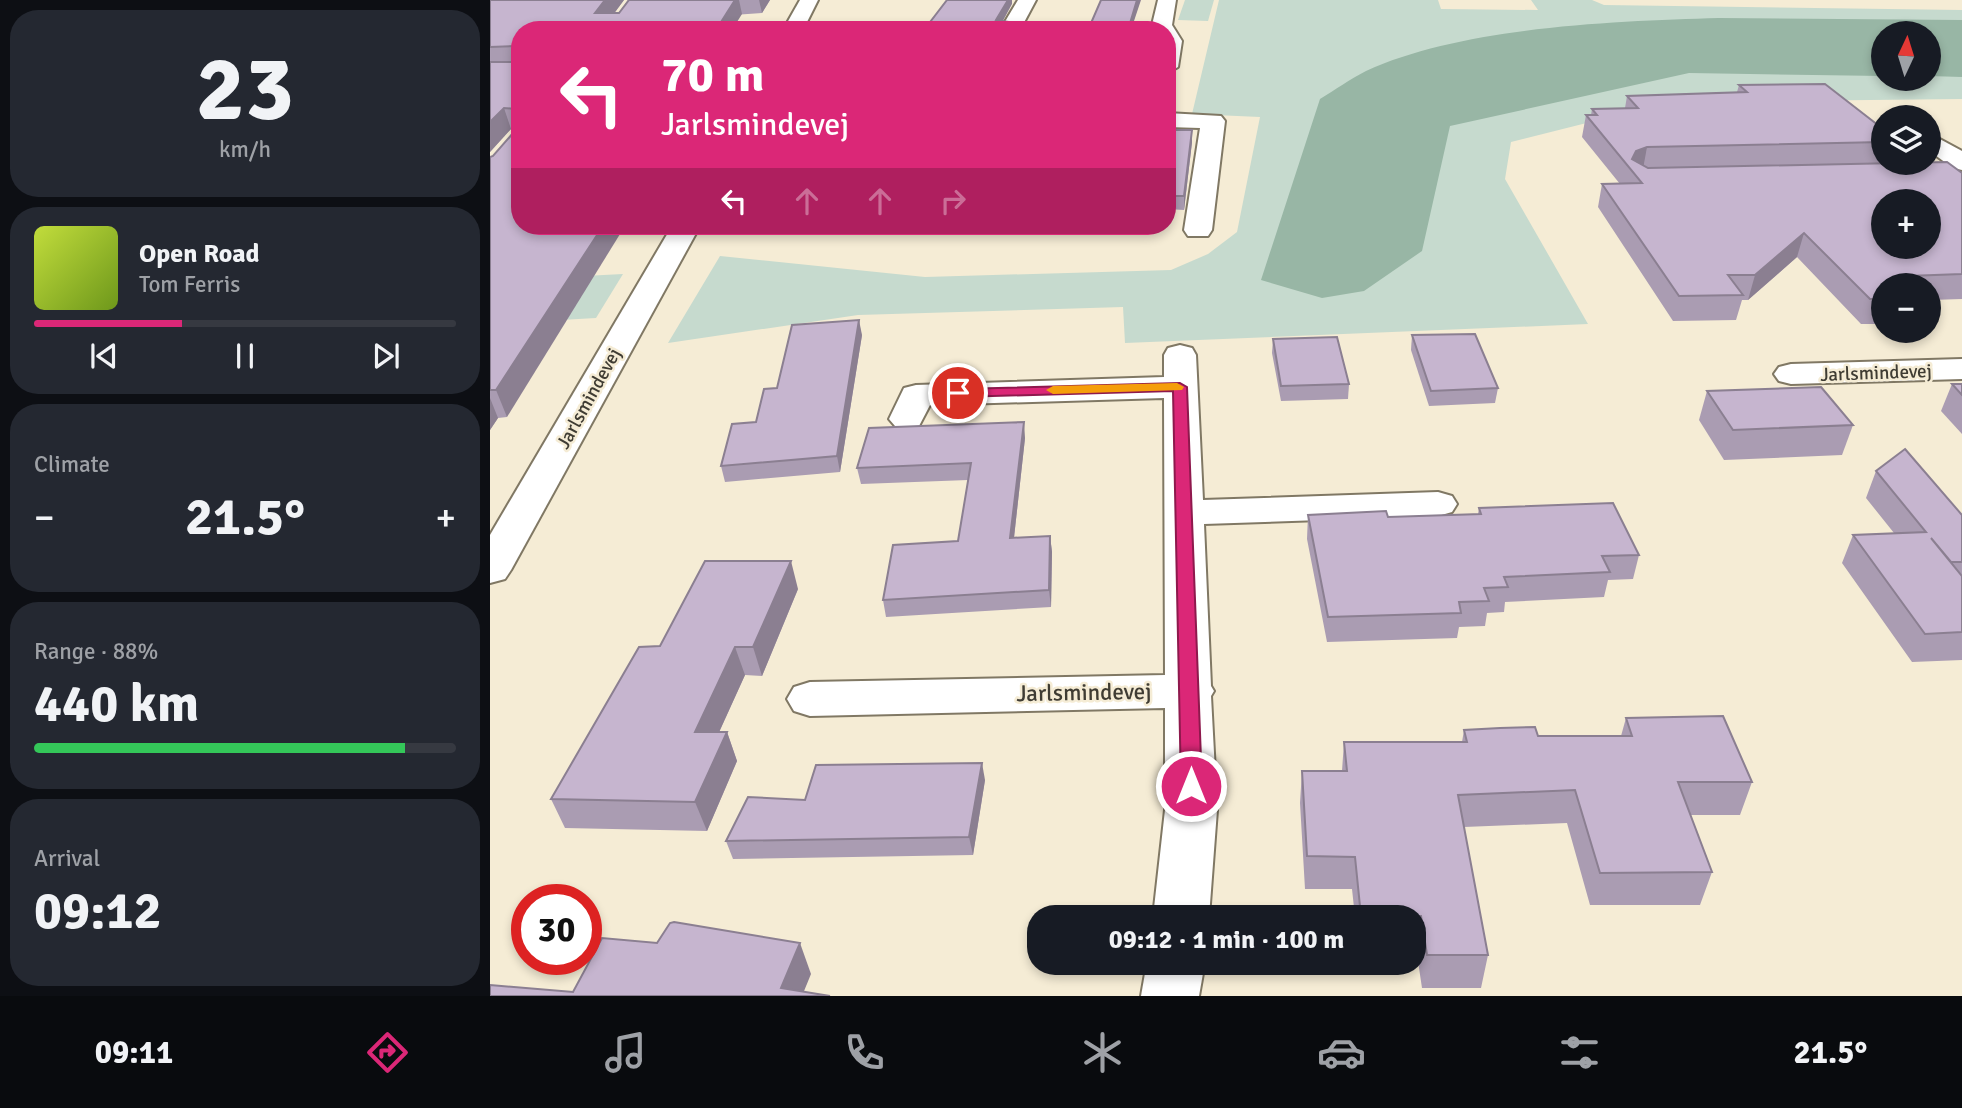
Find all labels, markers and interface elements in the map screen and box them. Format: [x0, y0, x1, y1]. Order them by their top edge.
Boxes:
north arrow [1871, 21, 1941, 91]
map controls [1871, 21, 1941, 343]
text: 23 [196, 33, 294, 146]
text: 70 m [661, 45, 764, 105]
icon: left [546, 49, 637, 140]
text: Jarlsmindevej [661, 105, 849, 144]
button: layers [1871, 105, 1941, 175]
text: km/h [219, 135, 271, 164]
icon: left [715, 182, 753, 220]
icon: ahead [788, 182, 826, 220]
icon: ahead [861, 182, 899, 220]
icon: right [934, 182, 972, 220]
button: + [1871, 189, 1941, 259]
text: Open Road [139, 238, 260, 270]
text: Tom Ferris [139, 270, 240, 299]
button: − [1871, 273, 1941, 343]
icon: previous [85, 337, 123, 375]
icon: pause [226, 337, 264, 375]
icon: next [367, 337, 405, 375]
street label: Jarlsmindevej [551, 344, 626, 453]
street label: Jarlsmindevej [1820, 359, 1932, 387]
pin [928, 363, 988, 423]
icon: arrive [939, 374, 977, 412]
text: Climate [34, 450, 110, 479]
text: 21.5° [185, 485, 305, 549]
text: − [34, 494, 55, 541]
text: + [435, 494, 456, 541]
text: Range · 88% [34, 637, 158, 666]
text: 440 km [34, 672, 199, 736]
street label: Jarlsmindevej [1016, 677, 1152, 708]
position arrow [1154, 749, 1228, 823]
text: Arrival [34, 844, 100, 873]
text: 09:12 [34, 879, 162, 943]
speed limit sign: 30 [511, 884, 602, 975]
text: 09:12 · 1 min · 100 m [1109, 924, 1344, 956]
icon: directions [363, 1028, 412, 1077]
icon: music [601, 1028, 650, 1077]
icon: phone [840, 1028, 889, 1077]
icon: climate [1078, 1028, 1127, 1077]
icon: car [1317, 1028, 1366, 1077]
icon: filters [1555, 1028, 1604, 1077]
text: 09:11 [95, 1033, 173, 1072]
text: 21.5° [1793, 1033, 1867, 1072]

